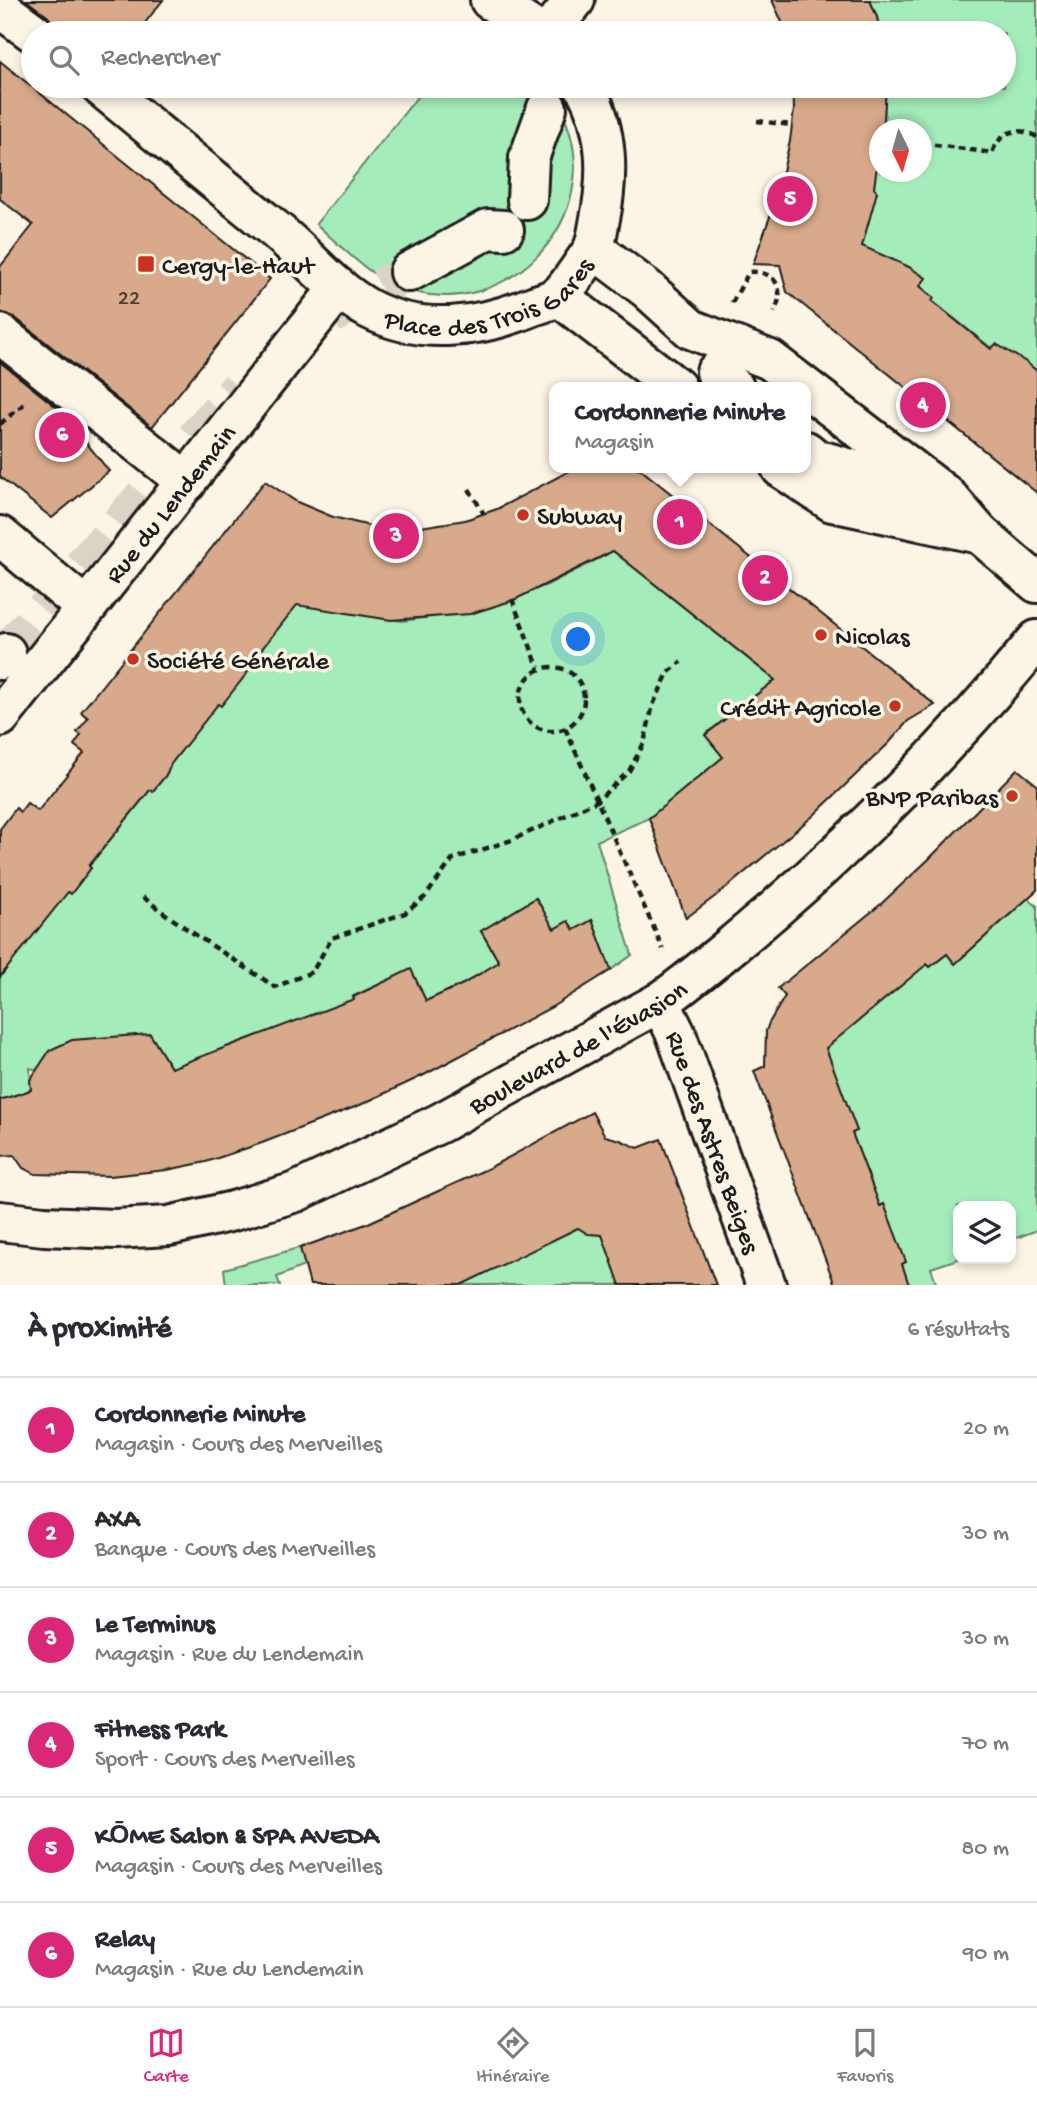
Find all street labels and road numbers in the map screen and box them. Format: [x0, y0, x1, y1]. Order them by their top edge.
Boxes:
street label: Place des Trois Gares [378, 252, 603, 346]
street label: Rue du Lendemain [101, 419, 245, 591]
street label: Boulevard de l'Évasion [464, 976, 696, 1124]
street label: Rue des Astres Beiges [656, 1028, 765, 1260]

